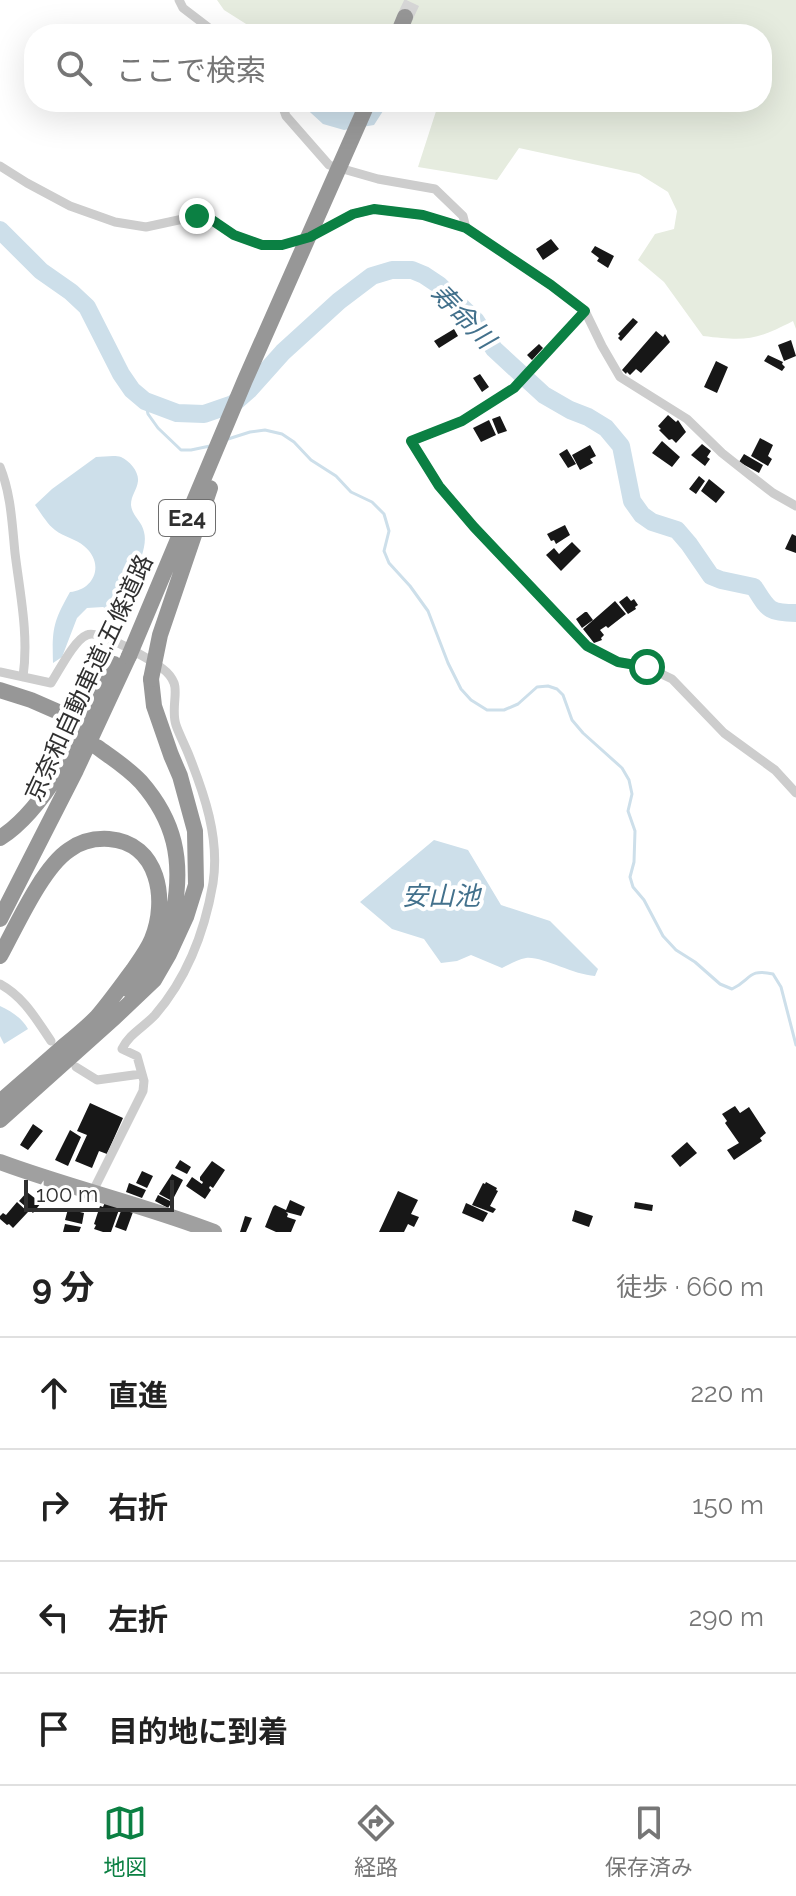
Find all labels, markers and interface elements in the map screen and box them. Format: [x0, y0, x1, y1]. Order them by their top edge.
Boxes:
search box [24, 24, 772, 112]
icon: search [52, 46, 96, 90]
text: ここで検索 [116, 53, 266, 88]
route end [179, 198, 215, 234]
water label: 寿命川 [425, 278, 503, 357]
road number: E24 [159, 500, 215, 536]
street label: 京奈和自動車道;五條道路 [19, 550, 159, 806]
route start [629, 649, 665, 685]
water label: 安山池 [402, 881, 483, 911]
scale bar [24, 1176, 174, 1212]
text: 100 m [36, 1181, 98, 1207]
text: 9 分 [32, 1267, 94, 1307]
text: 徒歩 · 660 m [616, 1272, 764, 1302]
icon: ahead [32, 1371, 76, 1415]
text: 直進 [108, 1378, 168, 1413]
text: 220 m [690, 1378, 764, 1408]
icon: right [32, 1483, 76, 1527]
text: 右折 [108, 1490, 168, 1525]
text: 150 m [692, 1490, 764, 1520]
icon: left [32, 1595, 76, 1639]
text: 左折 [108, 1602, 168, 1637]
text: 290 m [689, 1602, 764, 1632]
icon: arrive [32, 1707, 76, 1751]
text: 目的地に到着 [108, 1714, 288, 1749]
tab: 地図 [103, 1801, 147, 1881]
tab: 経路 [354, 1801, 398, 1881]
tab: 保存済み [605, 1801, 693, 1881]

